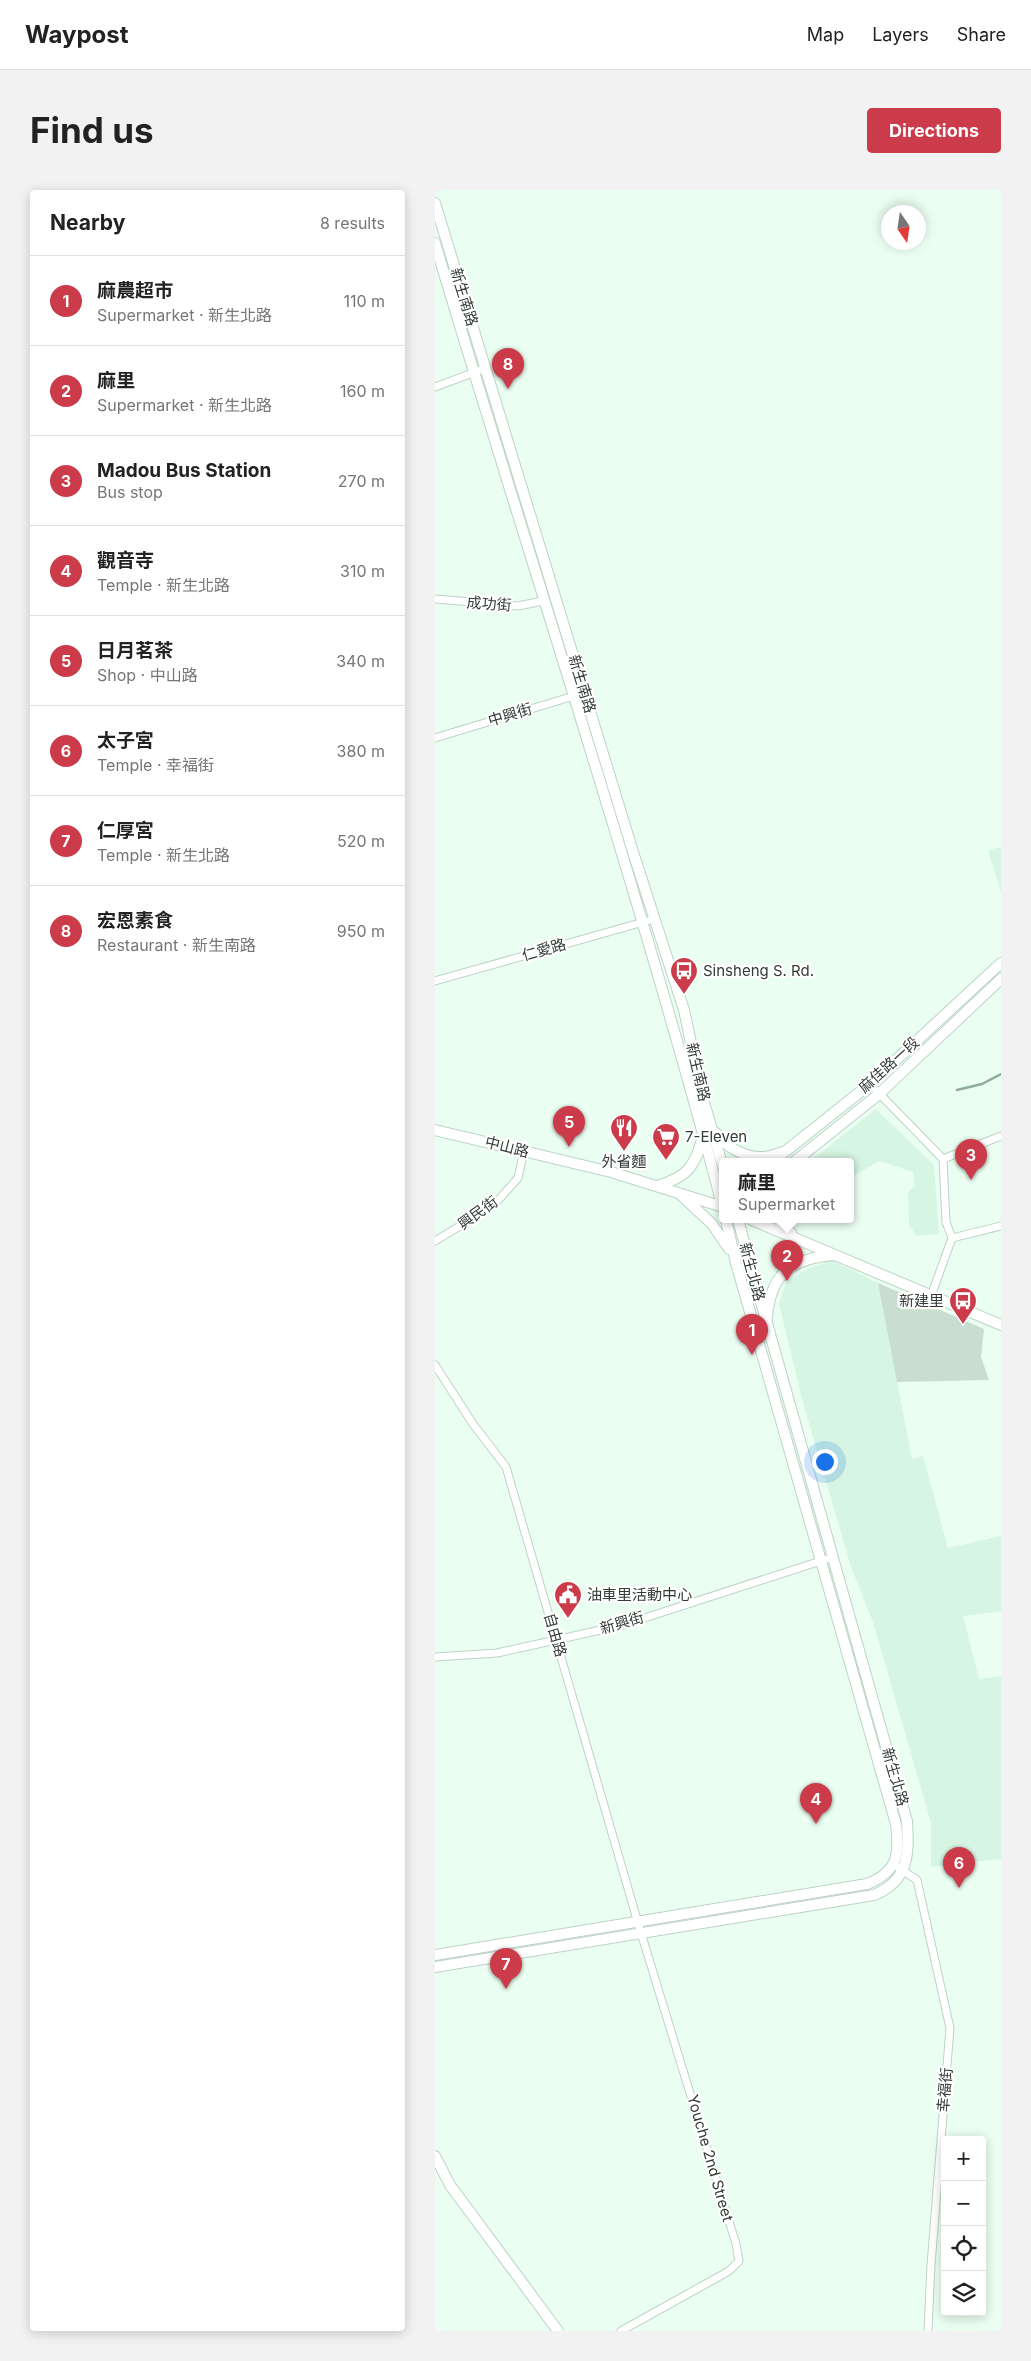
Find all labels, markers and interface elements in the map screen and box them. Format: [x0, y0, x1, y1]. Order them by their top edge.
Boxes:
text: Waypost [25, 20, 129, 49]
text: Map [807, 24, 844, 45]
text: Layers [872, 24, 929, 45]
text: Share [957, 24, 1006, 45]
button: Directions [867, 108, 1001, 153]
text: Find us [30, 109, 154, 151]
north arrow [881, 205, 926, 250]
text: Nearby [50, 210, 125, 235]
text: 8 results [320, 213, 385, 233]
street label: 新生南路 [447, 265, 482, 328]
text: 麻農超市 [97, 279, 173, 302]
text: 1 [63, 291, 69, 311]
text: 110 m [343, 291, 385, 311]
text: Supermarket · 新生北路 [97, 305, 272, 325]
pin: 8 [492, 348, 524, 389]
text: 麻里 [97, 369, 135, 392]
text: 2 [61, 381, 71, 401]
text: 160 m [340, 381, 385, 401]
text: Supermarket · 新生北路 [97, 395, 272, 415]
text: Madou Bus Station [97, 459, 271, 482]
text: 3 [61, 471, 71, 491]
text: 270 m [338, 471, 385, 491]
text: Bus stop [97, 482, 163, 502]
text: 觀音寺 [97, 549, 154, 572]
text: 4 [61, 561, 71, 581]
text: 310 m [340, 561, 385, 581]
text: Temple · 新生北路 [97, 575, 230, 595]
street label: 成功街 [466, 592, 512, 615]
text: 日月茗茶 [97, 639, 173, 662]
text: 5 [61, 651, 71, 671]
text: 340 m [336, 651, 385, 671]
street label: 新生南路 [565, 652, 600, 715]
text: Shop · 中山路 [97, 665, 198, 685]
street label: 中興街 [486, 699, 534, 730]
text: 太子宮 [97, 729, 154, 752]
text: 6 [61, 741, 71, 761]
text: 380 m [337, 741, 385, 761]
text: Temple · 幸福街 [97, 755, 214, 775]
text: 仁厚宮 [97, 819, 154, 842]
text: 7 [61, 831, 71, 851]
text: 520 m [337, 831, 385, 851]
text: Temple · 新生北路 [97, 845, 230, 865]
text: 宏恩素食 [97, 909, 173, 932]
text: 8 [61, 921, 71, 941]
text: 950 m [337, 921, 385, 941]
street label: 仁愛路 [520, 934, 568, 965]
text: Restaurant · 新生南路 [97, 935, 256, 955]
bus stop icon: Sinsheng S. Rd. [669, 956, 699, 995]
place label: Sinsheng S. Rd. [703, 961, 814, 980]
street label: 麻佳路一段 [854, 1032, 923, 1097]
street label: 新生南路 [682, 1041, 714, 1103]
pin: 5 [553, 1106, 585, 1147]
restaurant icon: 外省麵 [609, 1113, 639, 1152]
supermarket icon: 7-Eleven [651, 1122, 681, 1161]
place label: 7-Eleven [685, 1127, 747, 1146]
street label: 中山路 [483, 1132, 531, 1161]
pin: 3 [955, 1139, 987, 1180]
place label: 外省麵 [601, 1152, 647, 1171]
popup [719, 1158, 854, 1223]
text: 麻里 [738, 1171, 776, 1194]
street label: 興民街 [454, 1192, 501, 1234]
text: Supermarket [738, 1194, 835, 1214]
street label: 新生北路 [736, 1240, 769, 1303]
pin: 2 [771, 1240, 803, 1281]
bus stop icon: 新建里 [948, 1286, 978, 1325]
place label: 新建里 [899, 1291, 944, 1310]
pin: 1 [736, 1314, 768, 1355]
your location [812, 1449, 838, 1475]
public building icon: 油車里活動中心 [553, 1580, 583, 1619]
place label: 油車里活動中心 [587, 1585, 692, 1604]
street label: 新興街 [598, 1607, 646, 1638]
street label: 自由路 [540, 1611, 571, 1659]
street label: 新生北路 [878, 1745, 913, 1808]
pin: 4 [800, 1783, 832, 1824]
pin: 6 [943, 1847, 975, 1888]
pin: 7 [490, 1948, 522, 1989]
street label: 幸福街 [933, 2067, 956, 2113]
street label: Youche 2nd Street [683, 2092, 738, 2224]
map controls [941, 2136, 986, 2316]
button: + [941, 2136, 986, 2181]
button: − [941, 2181, 986, 2226]
button: locate [941, 2226, 986, 2271]
button: layers [941, 2271, 986, 2316]

